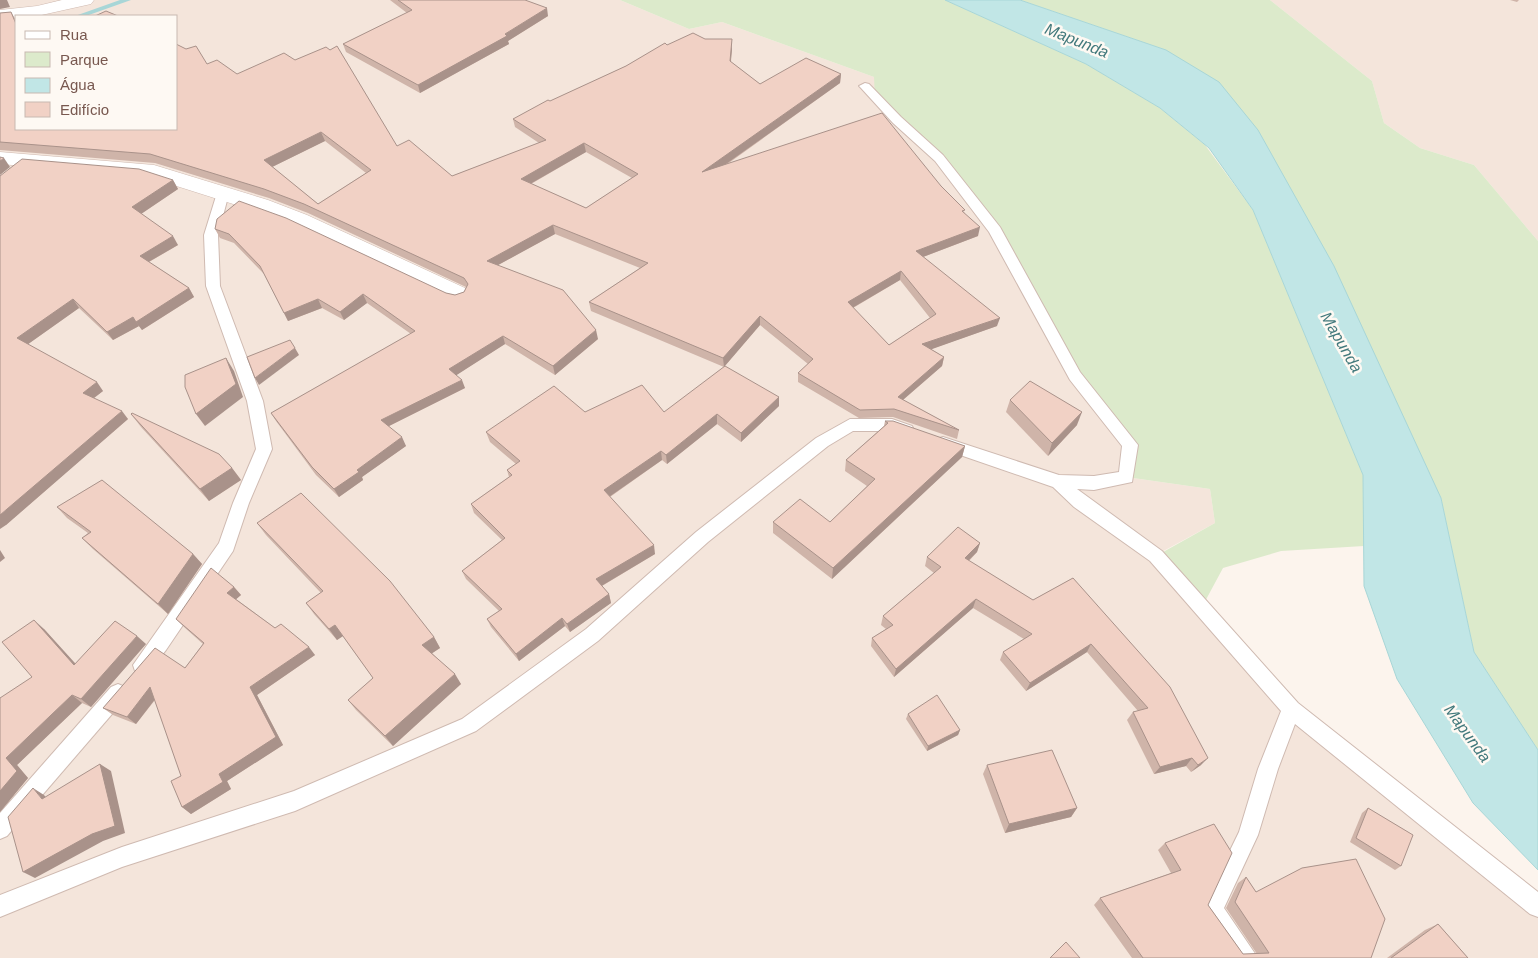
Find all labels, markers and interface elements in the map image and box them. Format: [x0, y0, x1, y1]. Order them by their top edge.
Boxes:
legend [15, 15, 178, 130]
water label: Mapunda [1043, 20, 1111, 61]
text: Rua [60, 26, 88, 43]
text: Parque [60, 51, 108, 68]
text: Água [60, 76, 96, 93]
text: Edifício [60, 101, 109, 118]
water label: Mapunda [1318, 309, 1366, 375]
water label: Mapunda [1441, 701, 1494, 765]

